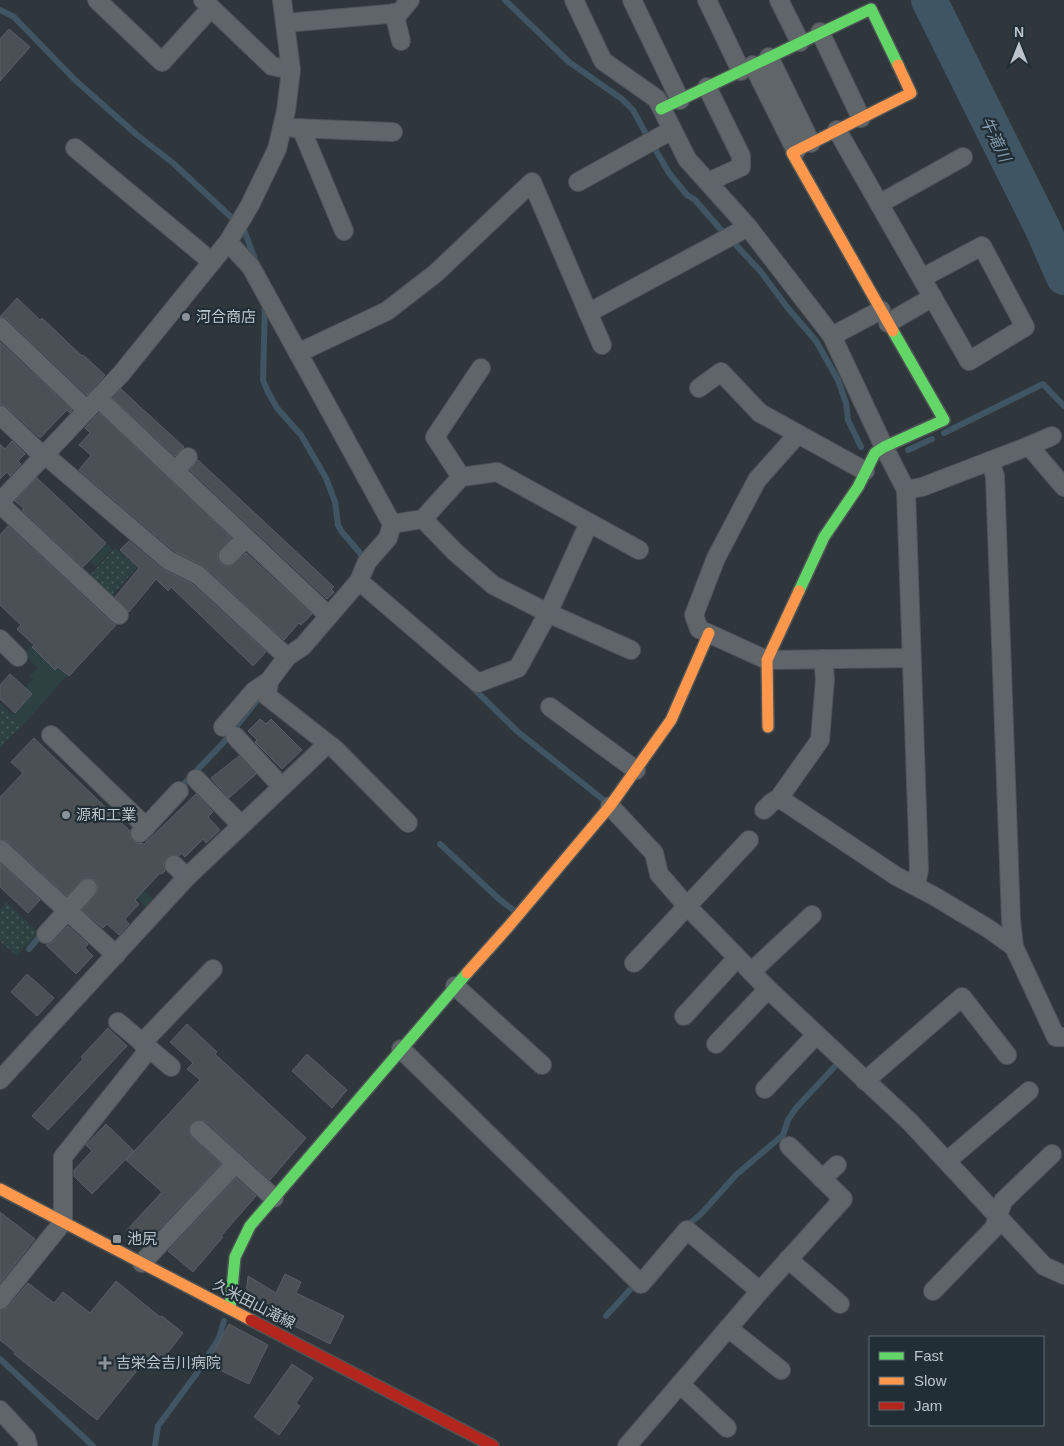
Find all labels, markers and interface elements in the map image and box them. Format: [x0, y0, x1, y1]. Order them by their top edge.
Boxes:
north arrow [994, 20, 1044, 70]
text: N [1014, 24, 1024, 40]
water label: 牛滝川 [977, 114, 1015, 166]
place label: 河合商店 [196, 308, 256, 325]
marker: 河合商店 [180, 311, 192, 323]
place label: 源和工業 [76, 806, 136, 823]
marker: 源和工業 [60, 809, 72, 821]
place label: 池尻 [127, 1230, 157, 1247]
marker: 池尻 [111, 1233, 123, 1245]
street label: 久米田山滝線 [210, 1276, 298, 1332]
legend [869, 1336, 1044, 1426]
text: Fast [914, 1347, 944, 1364]
place label: 吉栄会吉川病院 [116, 1354, 221, 1371]
marker: 吉栄会吉川病院 [98, 1356, 112, 1370]
text: Slow [914, 1372, 947, 1389]
text: Jam [914, 1397, 942, 1414]

